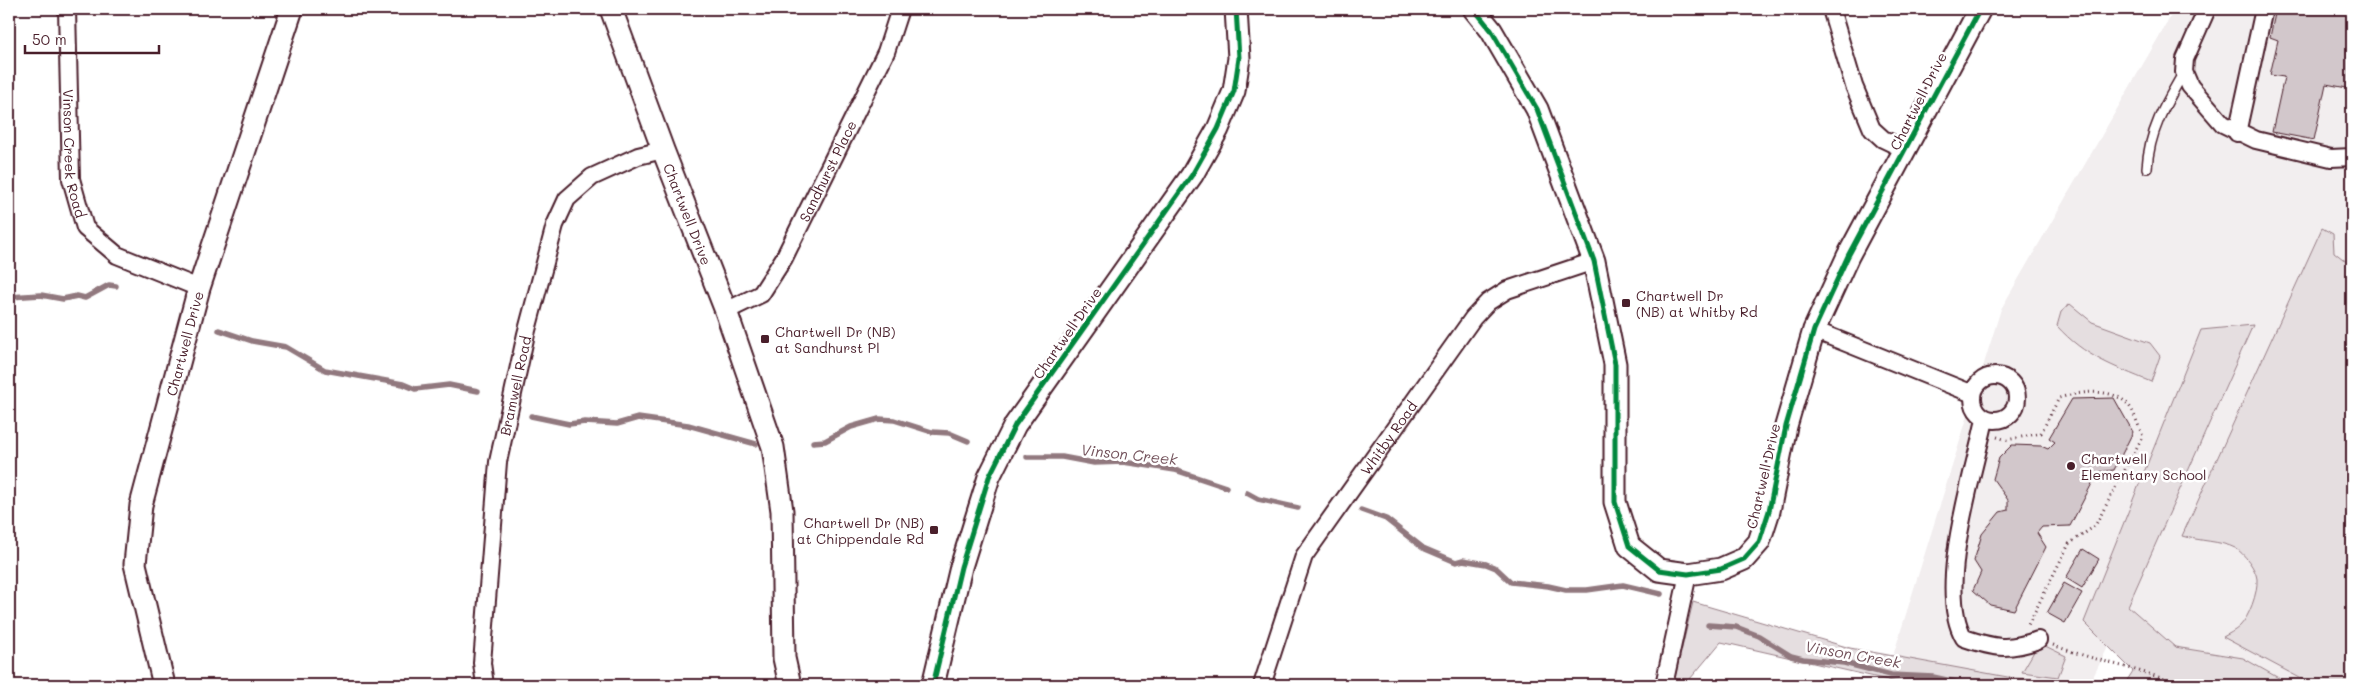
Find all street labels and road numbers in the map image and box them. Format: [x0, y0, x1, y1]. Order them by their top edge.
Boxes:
street label: Chartwell Drive [1885, 49, 1951, 153]
street label: Vinson Creek Road [59, 89, 91, 220]
street label: Sandhurst Place [794, 117, 860, 225]
street label: Chartwell Drive [660, 160, 717, 268]
street label: Chartwell Drive [1028, 283, 1106, 383]
street label: Chartwell Drive [161, 289, 207, 398]
street label: Bramwell Road [495, 334, 535, 437]
street label: Whitby Road [1355, 397, 1421, 478]
street label: Chartwell Drive [1742, 421, 1784, 531]

